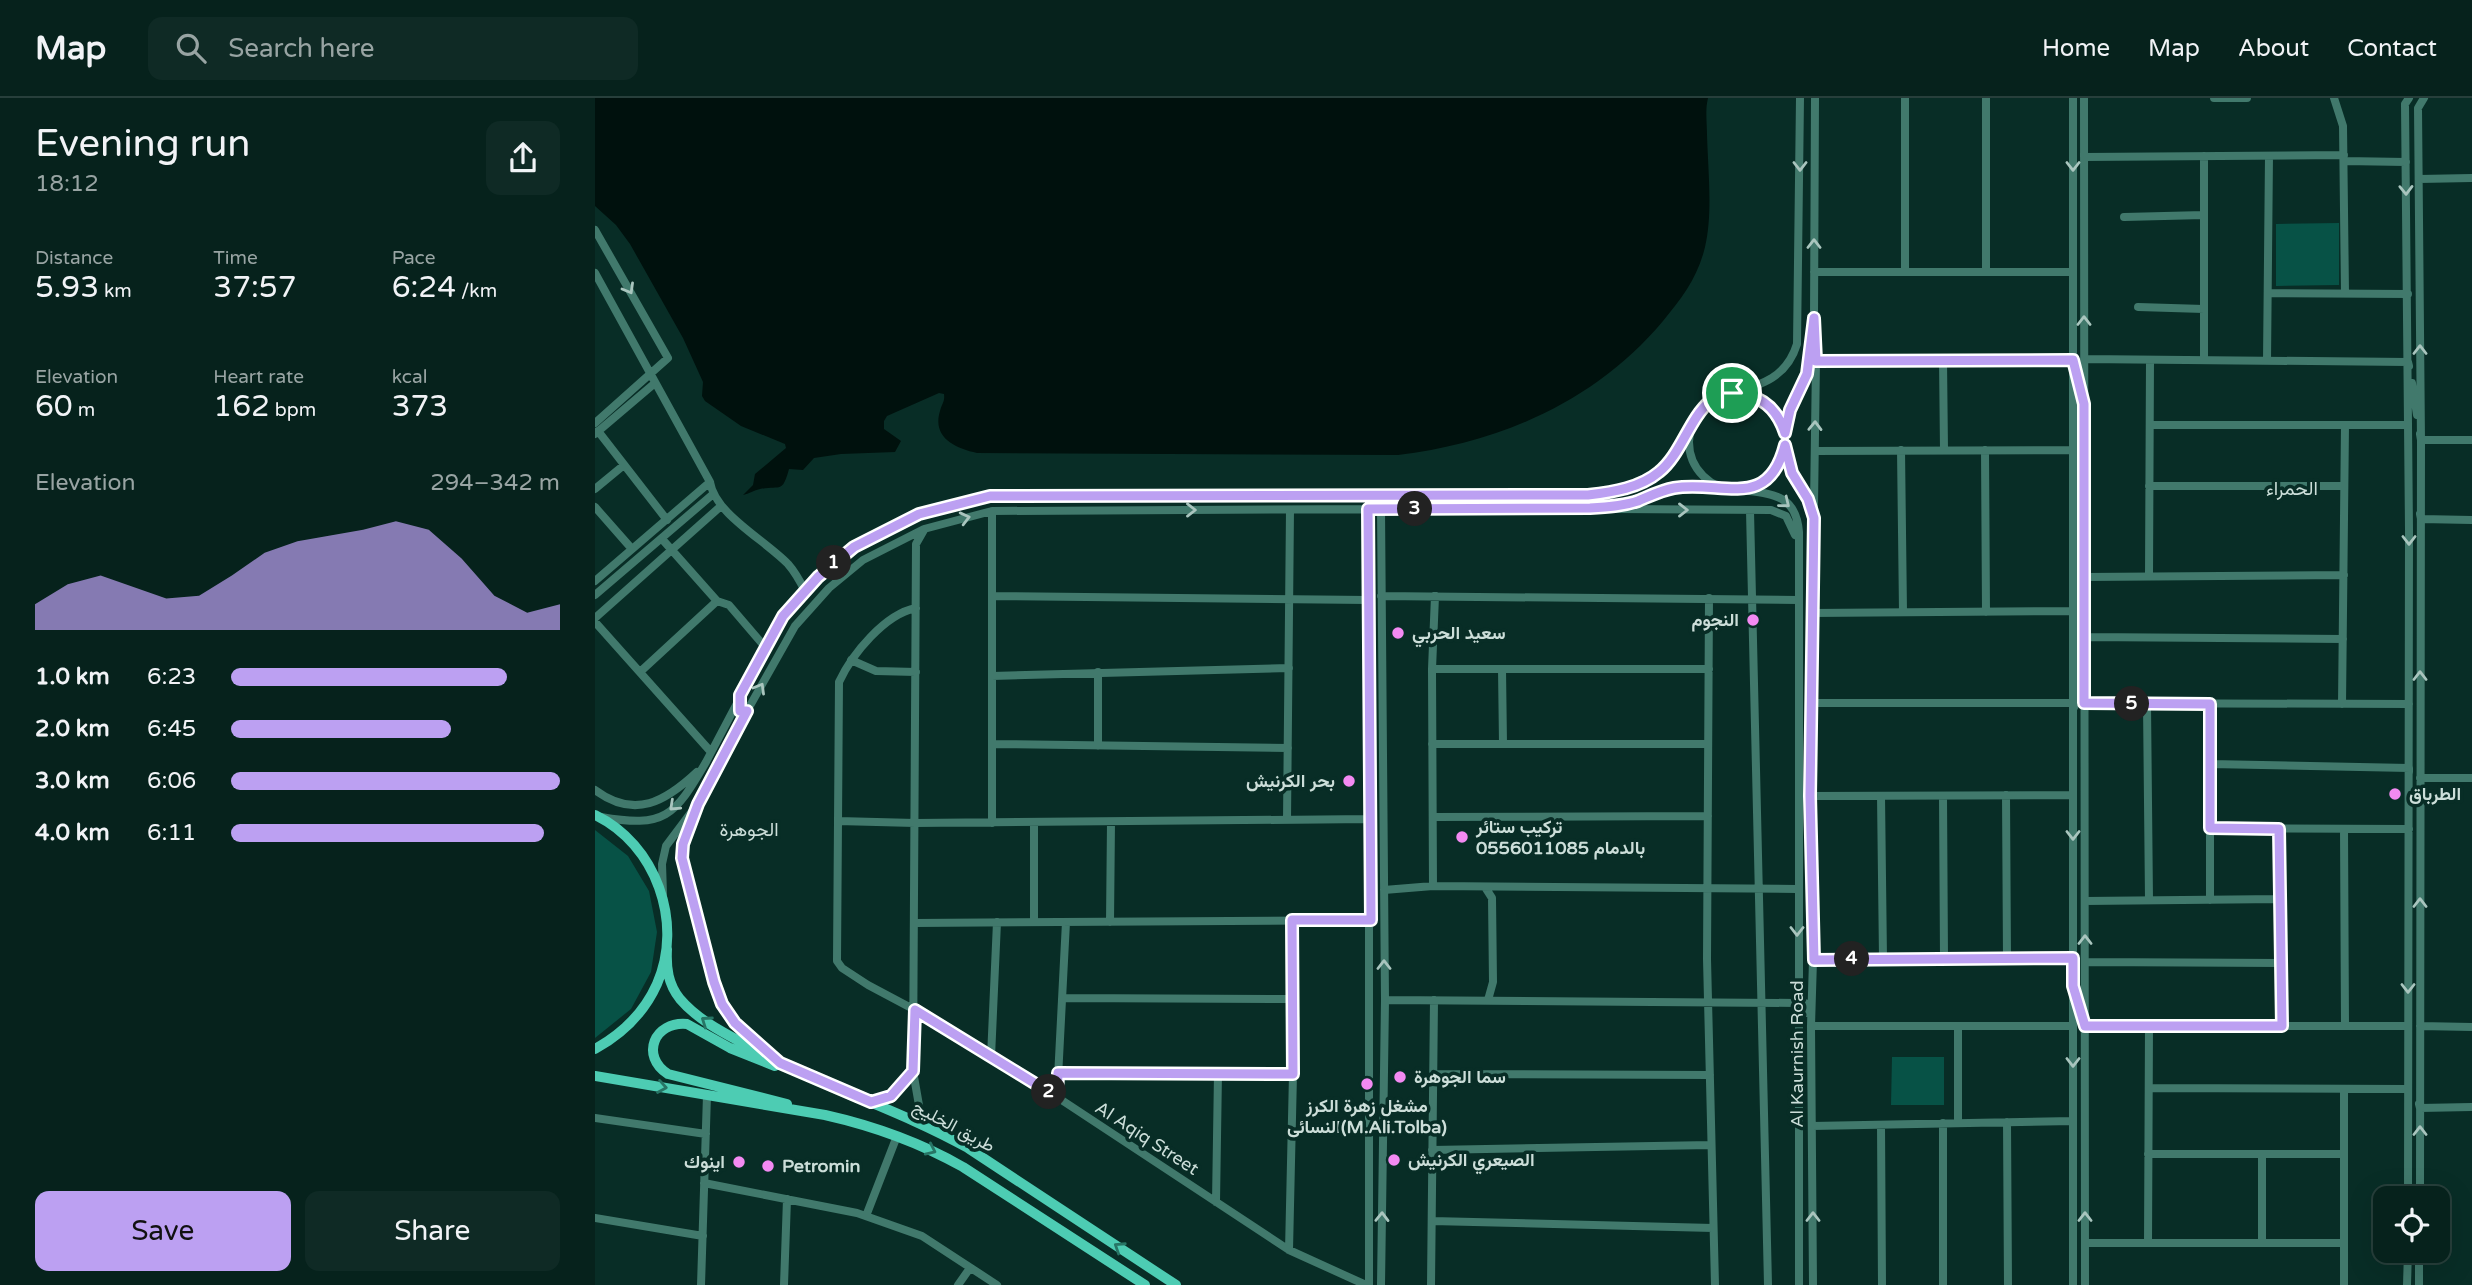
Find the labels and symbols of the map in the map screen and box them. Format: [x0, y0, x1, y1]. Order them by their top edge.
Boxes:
one-way arrow [1792, 161, 1808, 172]
one-way arrow [2065, 161, 2081, 172]
one-way arrow [2399, 184, 2414, 195]
one-way arrow [1806, 238, 1822, 248]
one-way arrow [621, 282, 634, 294]
one-way arrow [2076, 315, 2092, 326]
one-way arrow [2412, 344, 2428, 355]
pin [1702, 363, 1762, 423]
one-way arrow [1807, 420, 1823, 431]
district label: الحمراء [2266, 478, 2318, 500]
pin: 3 [1397, 492, 1433, 526]
one-way arrow [1777, 495, 1790, 508]
one-way arrow [1678, 502, 1689, 518]
one-way arrow [1186, 503, 1197, 518]
one-way arrow [959, 512, 971, 526]
one-way arrow [2401, 535, 2417, 545]
pin: 1 [817, 546, 851, 580]
place label: النجوم [1691, 609, 1739, 632]
marker: النجوم [1745, 612, 1761, 628]
place label: سعيد الحربي [1412, 622, 1506, 648]
marker: سعيد الحربي [1390, 625, 1406, 641]
one-way arrow [2412, 670, 2428, 680]
one-way arrow [752, 683, 765, 695]
pin: 5 [2115, 686, 2149, 722]
place label: بحر الكرنيش [1246, 770, 1335, 792]
marker: بحر الكرنيش [1341, 773, 1357, 789]
place label: الطرباق [2409, 783, 2461, 805]
marker: الطرباق [2387, 786, 2403, 802]
one-way arrow [669, 798, 682, 810]
place label: تركيب ستائر بالدمام 0556011085 [1475, 816, 1645, 860]
district label: الجوهرة [719, 819, 779, 841]
marker: تركيب ستائر بالدمام 0556011085 [1454, 829, 1470, 845]
one-way arrow [2065, 830, 2081, 840]
one-way arrow [2412, 897, 2428, 908]
one-way arrow [1789, 927, 1805, 937]
one-way arrow [2077, 935, 2093, 945]
pin: 4 [1835, 942, 1869, 976]
one-way arrow [1377, 959, 1392, 970]
street label: Al Kaurnish Road [1786, 980, 1808, 1128]
one-way arrow [2400, 983, 2416, 993]
one-way arrow [701, 1017, 714, 1029]
one-way arrow [2065, 1057, 2081, 1068]
place label: سما الجوهرة [1414, 1066, 1506, 1088]
marker: سما الجوهرة [1392, 1069, 1408, 1085]
pin: 2 [1031, 1074, 1067, 1110]
marker: مشغل زهرة الكرز النسائى(M.Ali.Tolba) [1359, 1076, 1375, 1092]
one-way arrow [656, 1079, 668, 1094]
street label: طريق الخليج [909, 1095, 999, 1158]
place label: مشغل زهرة الكرز النسائى(M.Ali.Tolba) [1287, 1095, 1447, 1138]
street label: Al Aqiq Street [1091, 1096, 1203, 1180]
one-way arrow [2412, 1125, 2428, 1135]
one-way arrow [923, 1142, 936, 1156]
place label: الصيعري الكرنيش [1408, 1149, 1535, 1175]
place label: اينوك [684, 1151, 725, 1173]
marker: الصيعري الكرنيش [1386, 1152, 1402, 1168]
marker: اينوك [731, 1154, 747, 1170]
place label: Petromin [782, 1155, 860, 1177]
marker: Petromin [760, 1158, 776, 1174]
one-way arrow [1374, 1211, 1389, 1222]
one-way arrow [1805, 1211, 1821, 1222]
one-way arrow [2077, 1211, 2093, 1222]
one-way arrow [1114, 1243, 1127, 1256]

